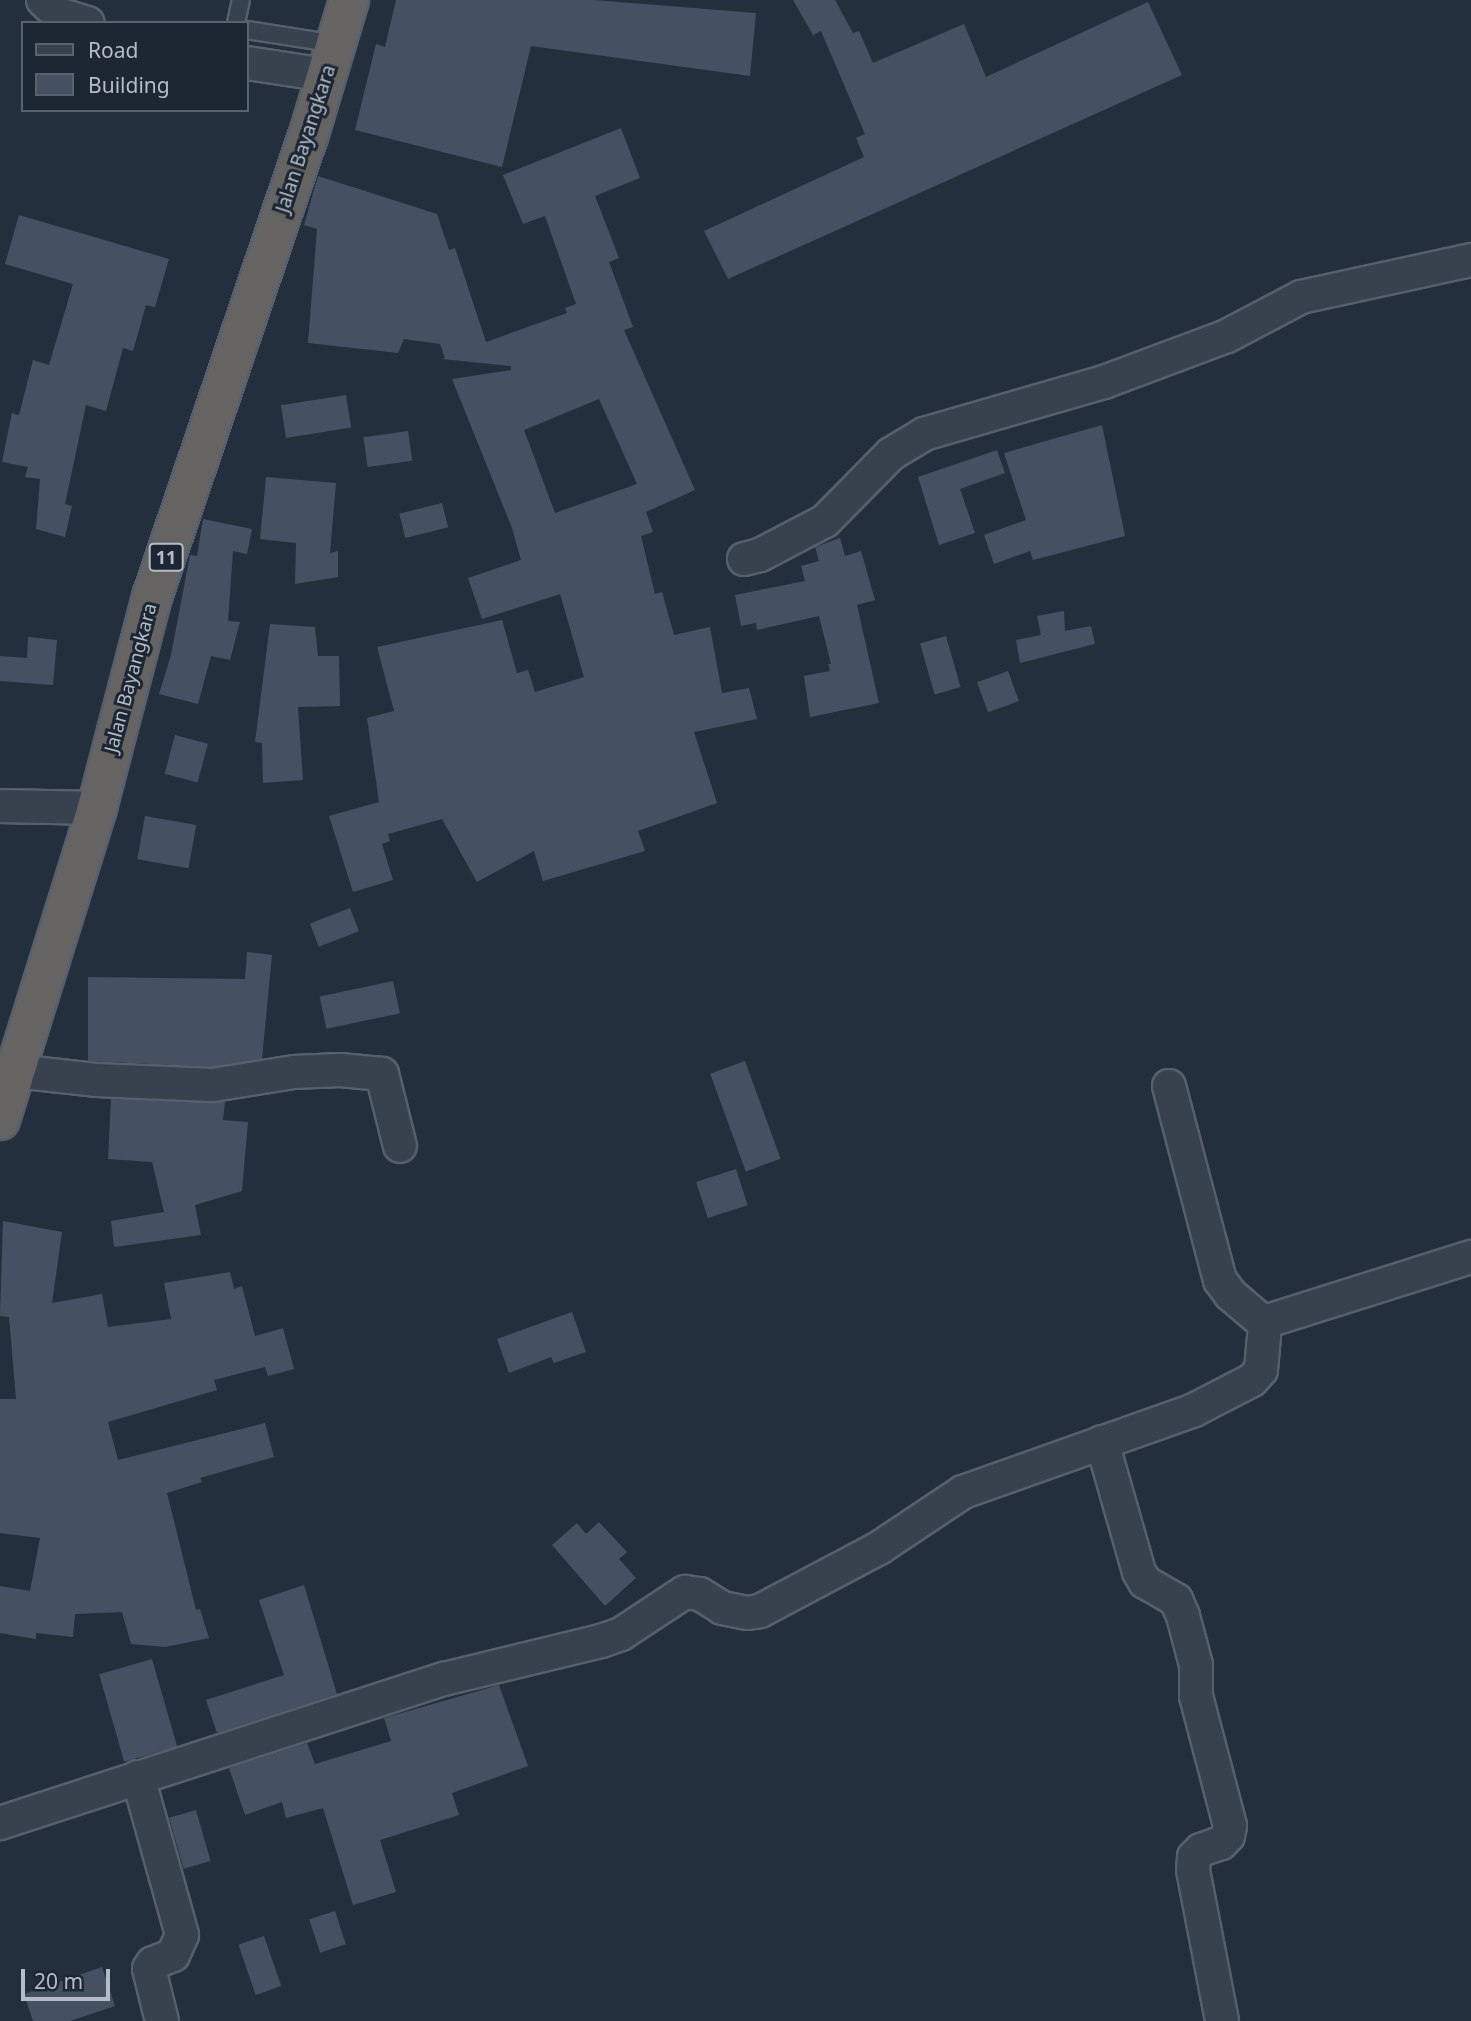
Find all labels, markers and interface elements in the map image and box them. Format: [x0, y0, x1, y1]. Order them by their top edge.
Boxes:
legend [21, 21, 248, 112]
text: Road [88, 36, 138, 64]
street label: Jalan Bayangkara [271, 62, 341, 216]
text: Building [88, 71, 170, 99]
road number: 11 [148, 542, 184, 572]
street label: Jalan Bayangkara [100, 601, 162, 755]
scale bar [24, 1954, 114, 1998]
text: 20 m [34, 1967, 83, 1995]

